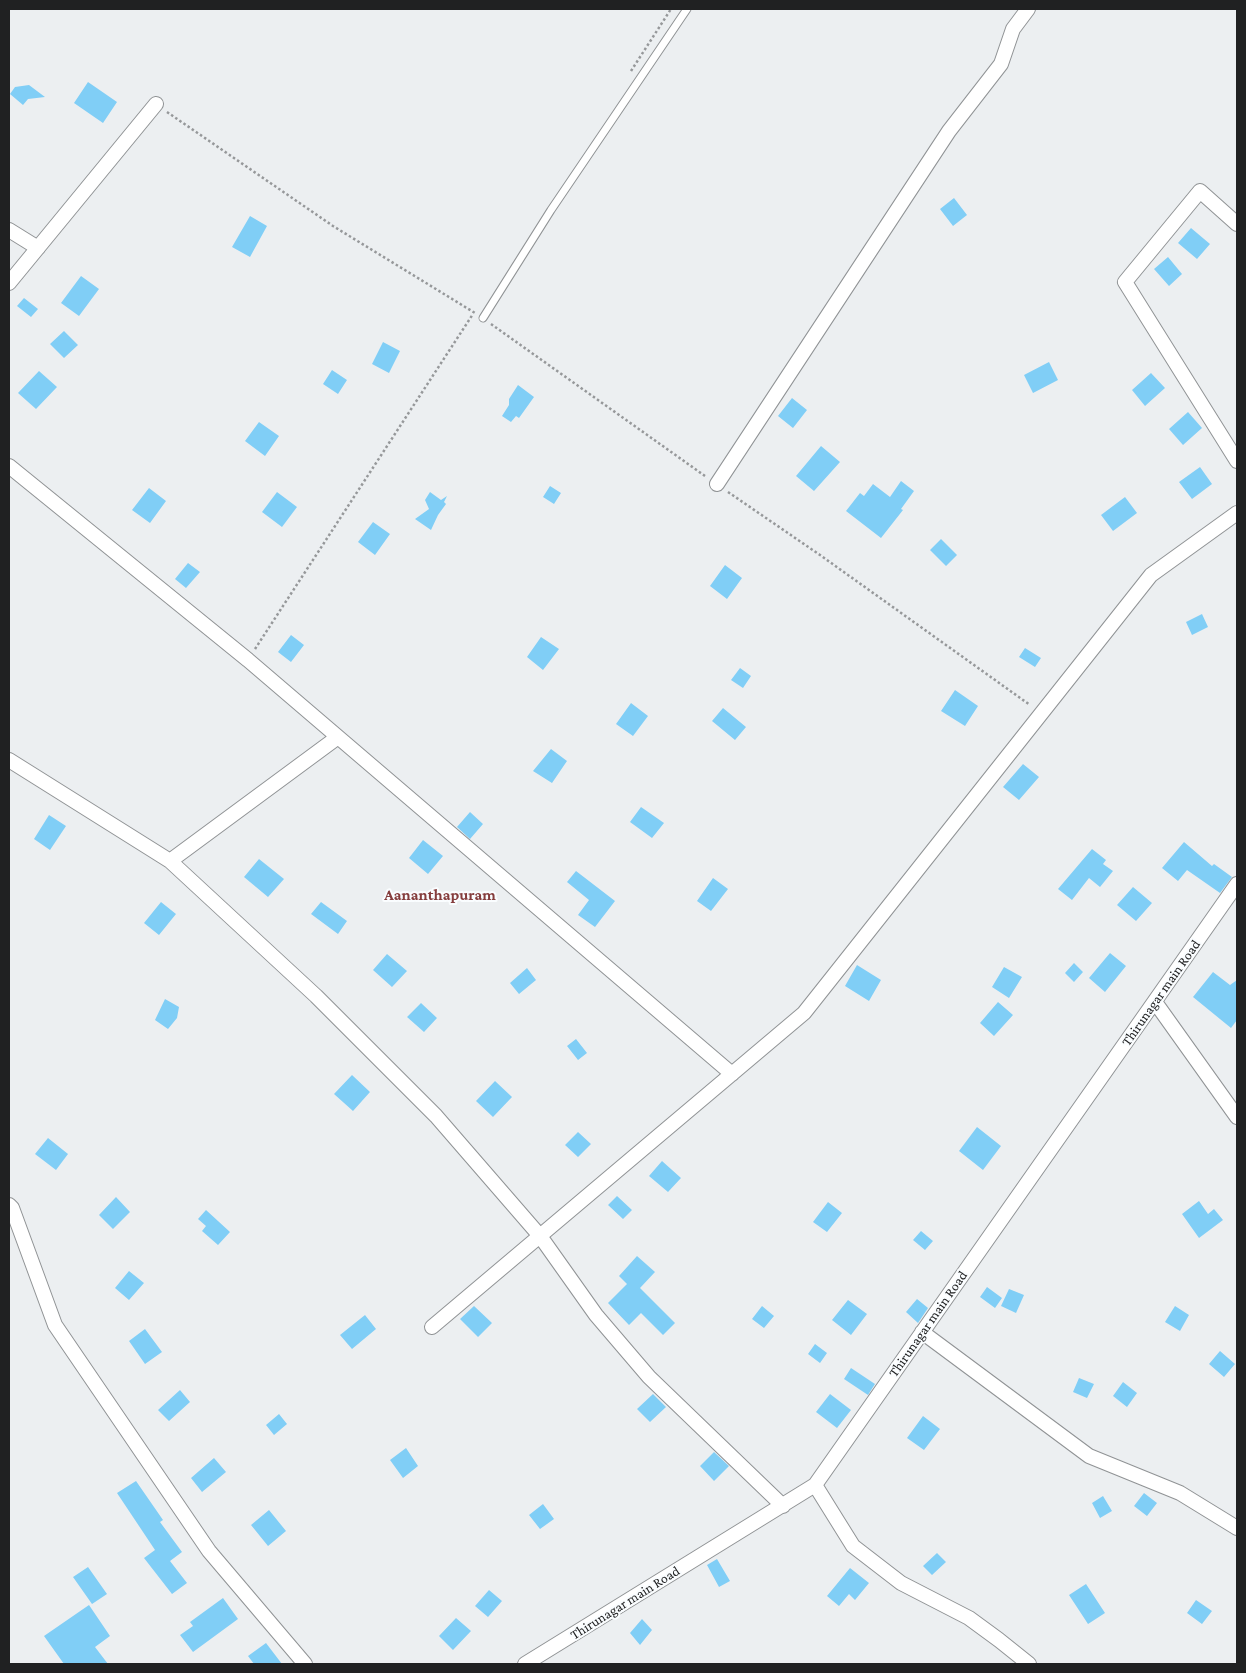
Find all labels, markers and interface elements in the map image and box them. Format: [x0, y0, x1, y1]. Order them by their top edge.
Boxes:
district label: Aananthapuram [384, 885, 496, 905]
street label: Thirunagar main Road [1118, 937, 1204, 1049]
street label: Thirunagar main Road [885, 1268, 971, 1380]
street label: Thirunagar main Road [567, 1563, 683, 1643]

